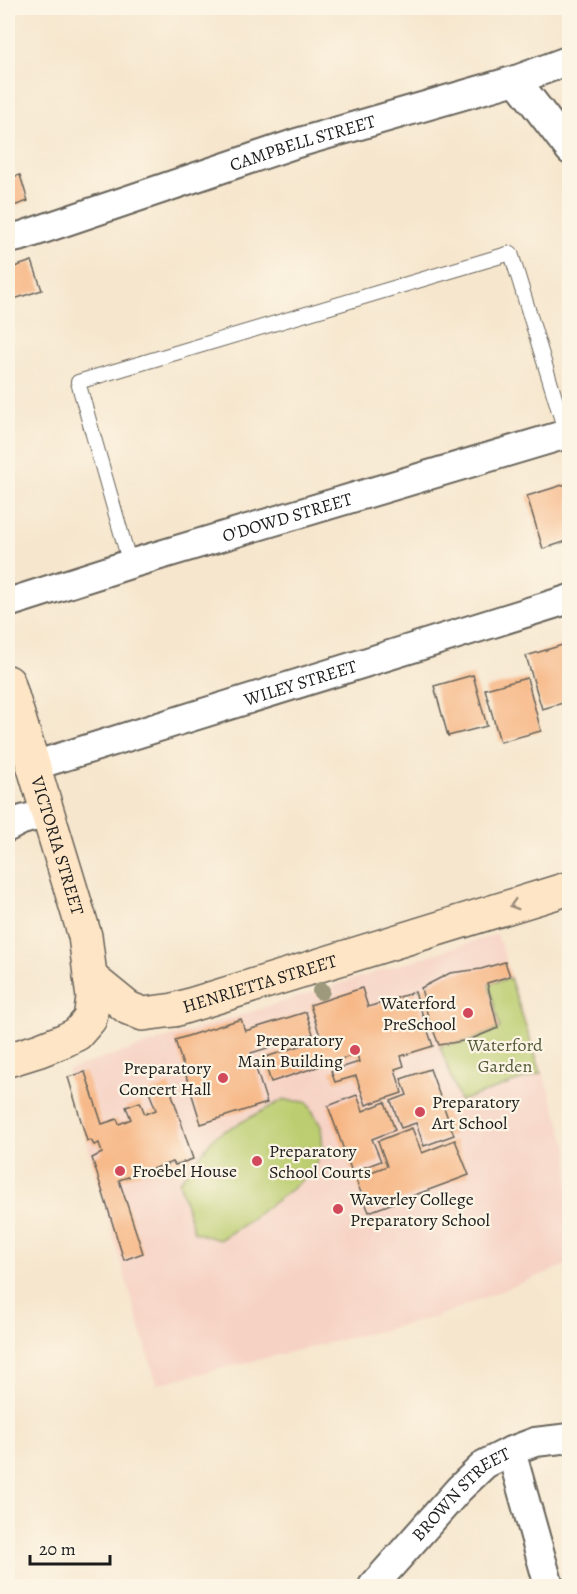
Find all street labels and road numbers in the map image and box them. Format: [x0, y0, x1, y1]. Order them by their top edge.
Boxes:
street label: CAMPBELL STREET [227, 109, 378, 177]
street label: O'DOWD STREET [219, 487, 355, 548]
street label: WILEY STREET [240, 654, 360, 712]
street label: VICTORIA STREET [25, 772, 90, 918]
street label: HENRIETTA STREET [179, 949, 340, 1019]
street label: BROWN STREET [406, 1441, 514, 1546]

